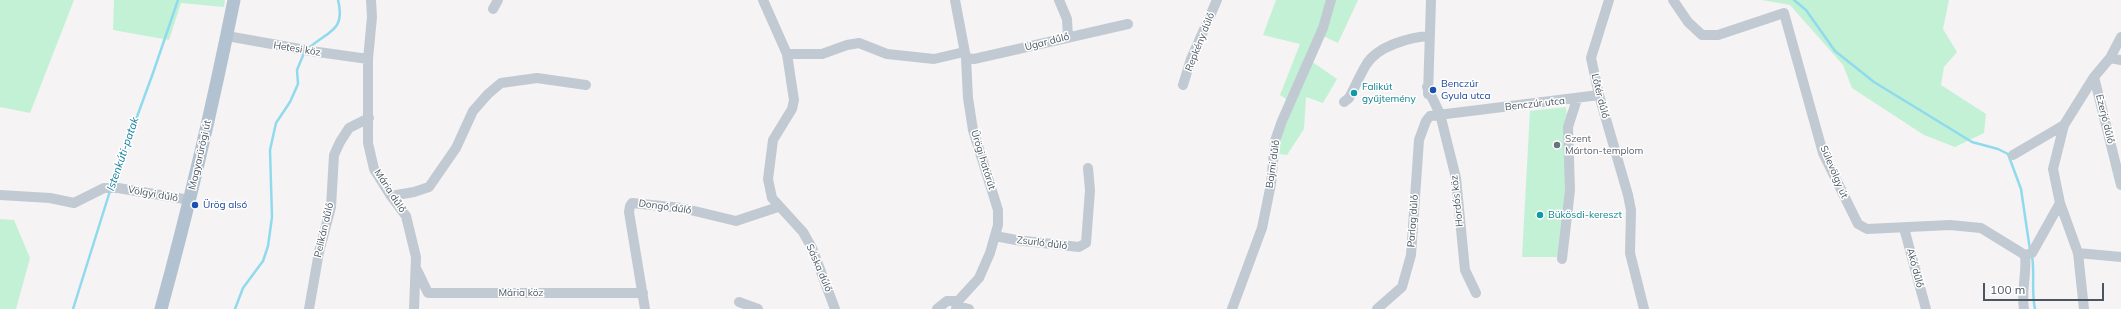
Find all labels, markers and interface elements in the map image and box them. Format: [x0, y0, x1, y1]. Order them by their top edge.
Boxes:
street label: Repkény dűlő [1183, 11, 1217, 73]
street label: Ugar dűlő [1024, 31, 1070, 53]
street label: Hetesi köz [272, 39, 322, 59]
street label: Lőtér dűlő [1589, 72, 1611, 120]
place label: Benczúr Gyula utca [1441, 78, 1491, 102]
place label: Falikút gyűjtemény [1362, 81, 1416, 104]
marker: Benczúr Gyula utca [1428, 85, 1438, 95]
marker: Falikút gyűjtemény [1349, 88, 1359, 98]
street label: Ezerjó dűlő [2093, 93, 2117, 145]
street label: Benczúr utca [1504, 95, 1566, 113]
water label: Istenkúti-patak [104, 115, 142, 193]
street label: Magyarürögi út [186, 119, 214, 191]
street label: Ürögi határút [968, 129, 998, 191]
place label: Szent Márton-templom [1565, 133, 1643, 156]
street label: Bajmi dűlő [1264, 139, 1282, 189]
marker: Szent Márton-templom [1552, 140, 1562, 150]
street label: Sülevölgy út [1817, 144, 1851, 200]
street label: Mária dűlő [372, 167, 408, 215]
street label: Hordós köz [1448, 174, 1466, 228]
street label: Völgyi dűlő [127, 184, 179, 204]
street label: Parlag dűlő [1405, 194, 1421, 248]
street label: Dongó dűlő [638, 197, 692, 217]
place label: Ürög alsó [203, 199, 247, 211]
marker: Ürög alsó [190, 200, 200, 210]
street label: Pelikán dűlő [312, 201, 336, 259]
place label: Bükösdi-kereszt [1548, 209, 1622, 221]
marker: Bükösdi-kereszt [1535, 210, 1545, 220]
street label: Zsurló dűlő [1016, 234, 1068, 252]
street label: Sáska dűlő [804, 242, 834, 294]
street label: Akó dűlő [1904, 247, 1926, 289]
scale bar [1985, 275, 2106, 301]
text: 100 m [1990, 282, 2025, 297]
street label: Mária köz [498, 287, 544, 299]

